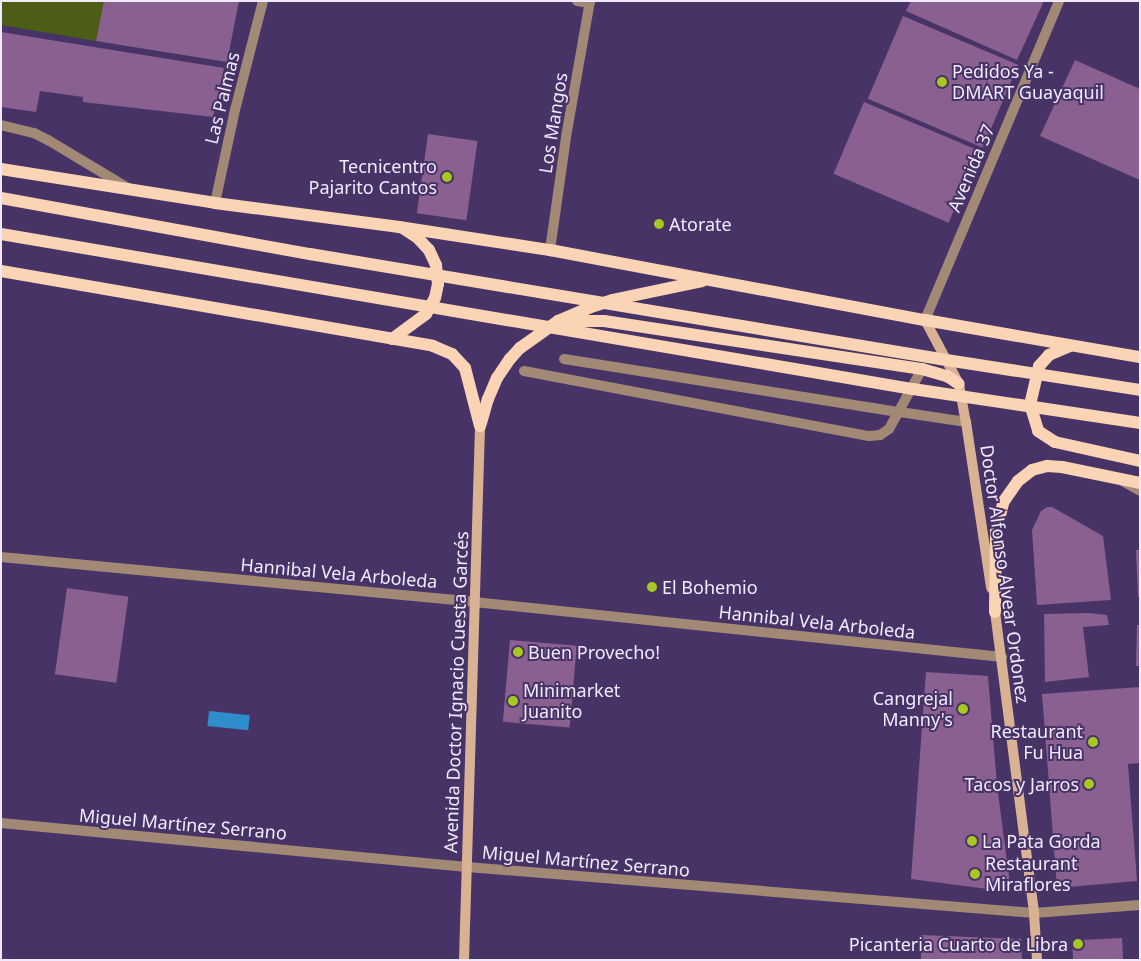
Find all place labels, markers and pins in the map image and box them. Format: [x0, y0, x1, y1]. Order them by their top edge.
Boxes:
place label: Pedidos Ya - DMART Guayaquil [952, 61, 1104, 104]
marker: Pedidos Ya - DMART Guayaquil [936, 76, 948, 88]
place label: Tecnicentro Pajarito Cantos [309, 156, 437, 198]
marker: Tecnicentro Pajarito Cantos [441, 171, 453, 183]
place label: Atorate [669, 213, 732, 235]
marker: Atorate [653, 218, 665, 230]
place label: El Bohemio [662, 576, 758, 598]
marker: El Bohemio [646, 581, 658, 593]
place label: Buen Provecho! [528, 641, 660, 663]
marker: Buen Provecho! [512, 646, 524, 658]
place label: Minimarket Juanito [523, 680, 620, 722]
place label: Cangrejal Manny's [873, 688, 953, 731]
marker: Minimarket Juanito [507, 695, 519, 707]
marker: Cangrejal Manny's [957, 703, 969, 715]
place label: Restaurant Fu Hua [991, 721, 1083, 764]
marker: Restaurant Fu Hua [1087, 736, 1099, 748]
place label: Tacos y Jarros [965, 773, 1079, 795]
marker: Tacos y Jarros [1083, 778, 1095, 790]
place label: La Pata Gorda [982, 830, 1101, 852]
marker: La Pata Gorda [966, 835, 978, 847]
place label: Restaurant Miraflores [985, 853, 1077, 896]
marker: Restaurant Miraflores [969, 868, 981, 880]
place label: Picanteria Cuarto de Libra [849, 933, 1068, 955]
marker: Picanteria Cuarto de Libra [1072, 938, 1084, 950]

